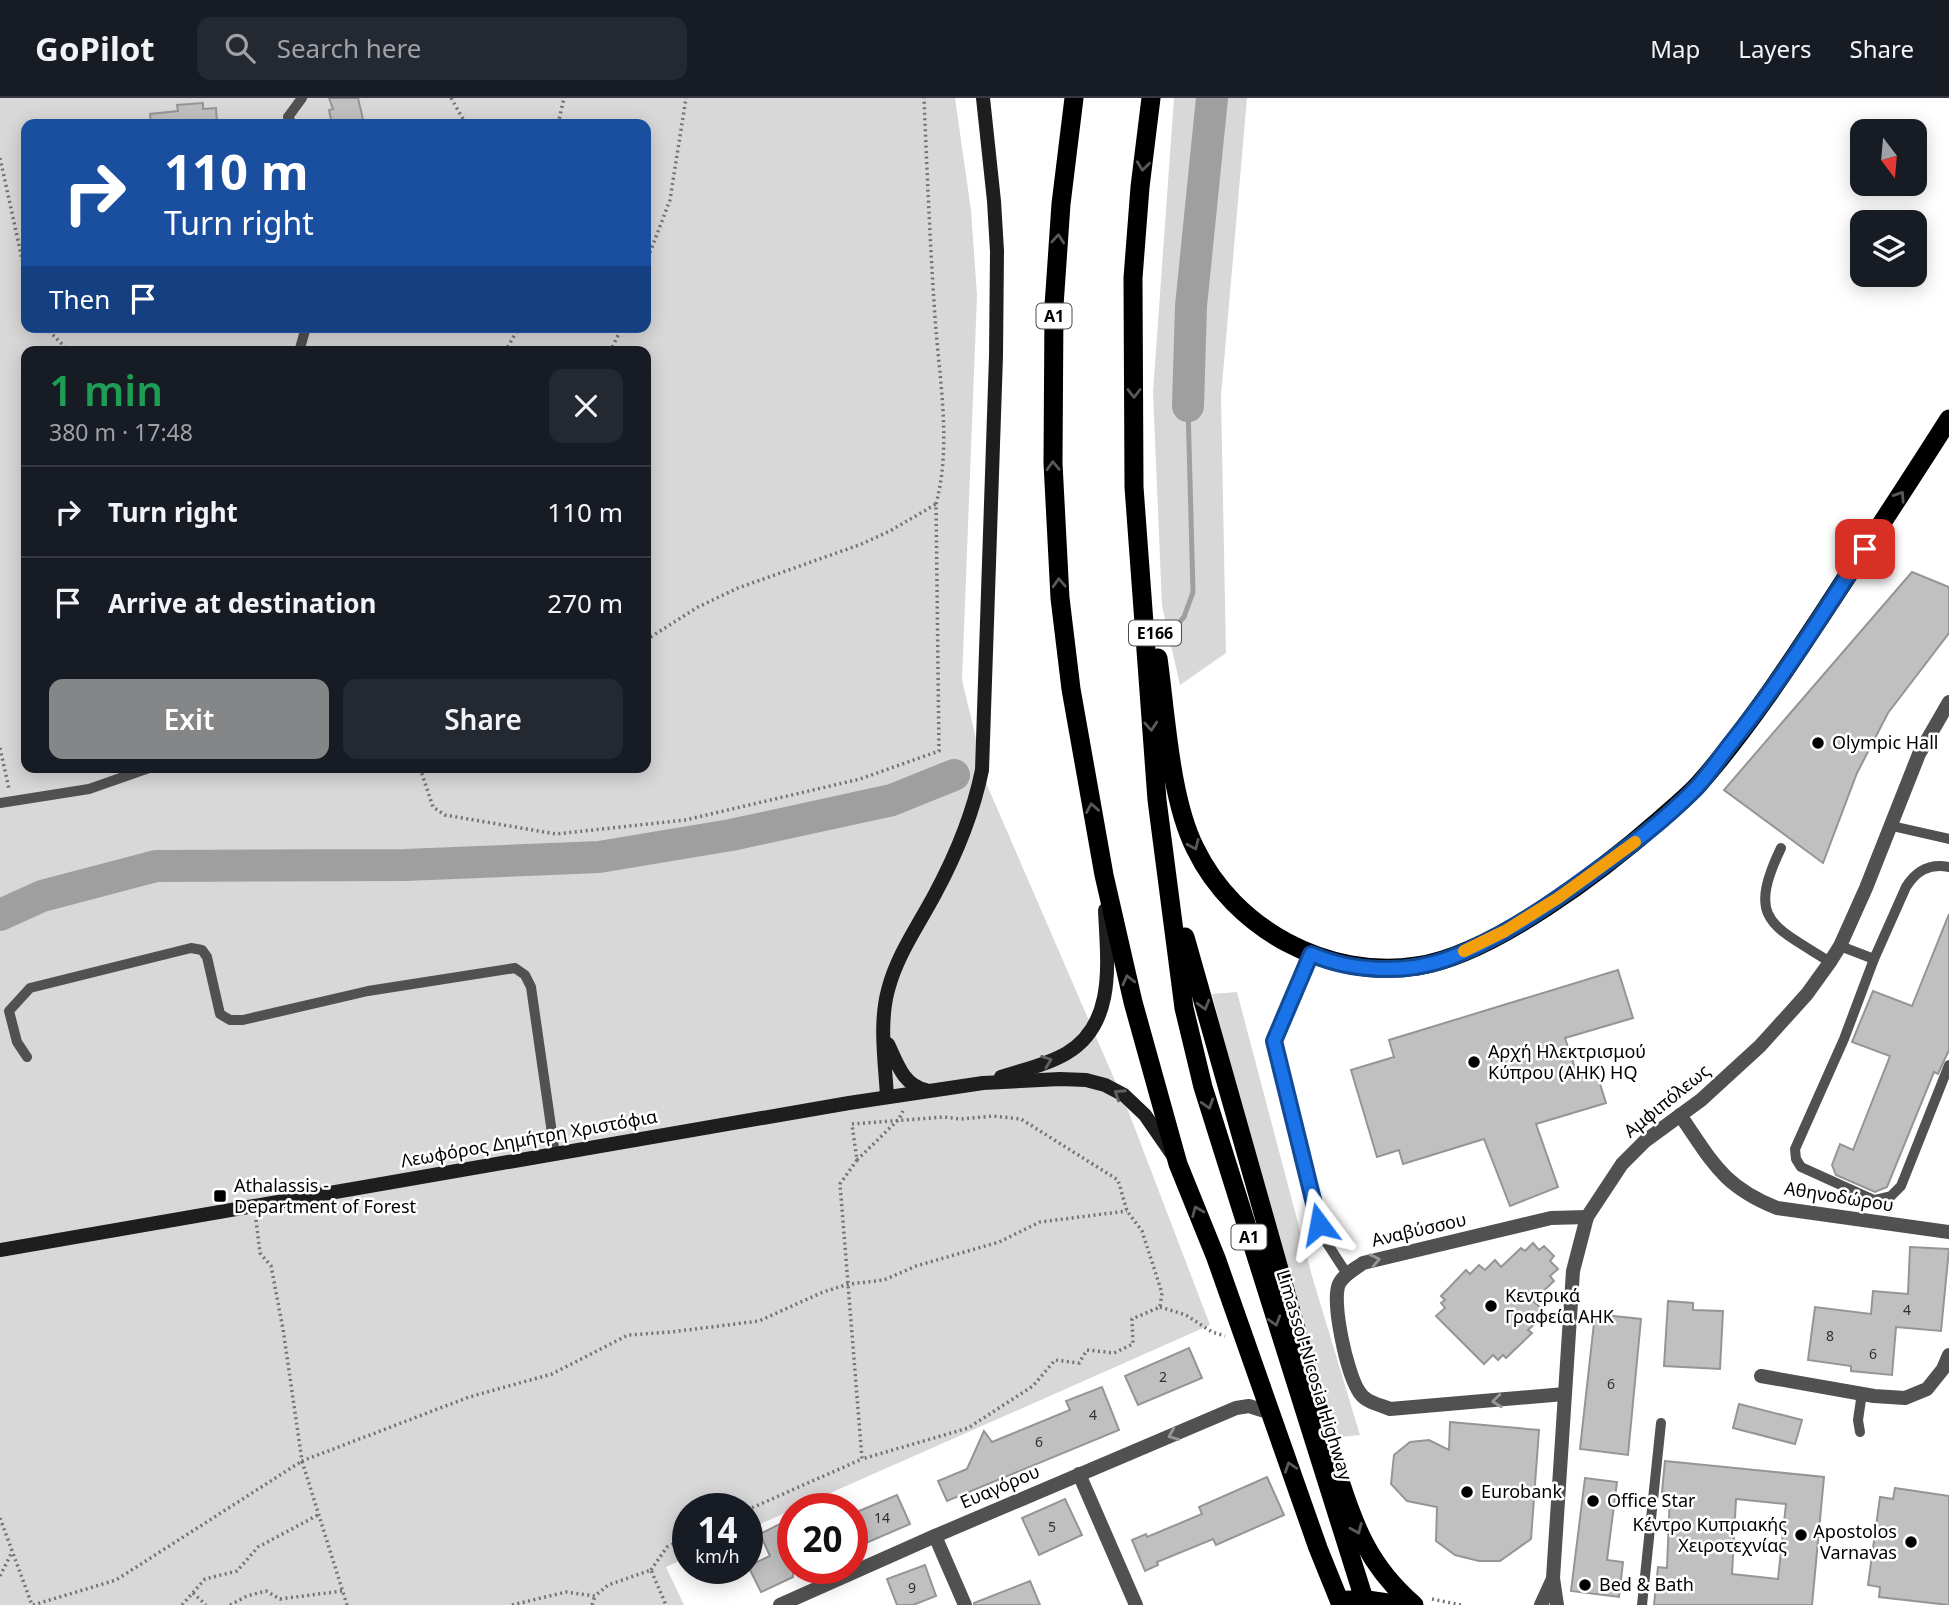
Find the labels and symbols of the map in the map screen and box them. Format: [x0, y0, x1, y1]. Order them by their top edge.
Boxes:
north arrow [1850, 119, 1927, 196]
one-way arrow [1135, 160, 1150, 172]
one-way arrow [1050, 233, 1065, 244]
road number: A1 [1036, 304, 1072, 328]
one-way arrow [1126, 388, 1142, 399]
one-way arrow [1046, 461, 1061, 472]
one-way arrow [1891, 491, 1904, 504]
pin [1835, 519, 1895, 579]
one-way arrow [1052, 577, 1067, 588]
road number: E166 [1129, 620, 1181, 646]
one-way arrow [1143, 721, 1158, 732]
place label: Olympic Hall [1832, 730, 1938, 754]
marker: Olympic Hall [1810, 735, 1826, 751]
one-way arrow [1085, 802, 1100, 814]
one-way arrow [1186, 838, 1200, 850]
one-way arrow [1122, 974, 1136, 986]
one-way arrow [1195, 999, 1210, 1011]
place label: Αρχή Ηλεκτρισμού Κύπρου (ΑΗΚ) HQ [1488, 1039, 1646, 1084]
marker: Αρχή Ηλεκτρισμού Κύπρου (ΑΗΚ) HQ [1466, 1054, 1482, 1070]
one-way arrow [1041, 1055, 1053, 1069]
street label: Αμφιπόλεως [1618, 1058, 1715, 1142]
one-way arrow [1114, 1090, 1127, 1102]
one-way arrow [1200, 1097, 1214, 1110]
street label: Λεωφόρος Δημήτρη Χριστόφια [399, 1104, 659, 1172]
place label: Athalassis - Department of Forest [234, 1173, 417, 1218]
street label: Αθηνοδώρου [1783, 1176, 1896, 1217]
position arrow [1282, 1187, 1356, 1261]
marker: Athalassis - Department of Forest [212, 1188, 228, 1204]
one-way arrow [1192, 1206, 1206, 1218]
street label: Αναβύσσου [1369, 1206, 1469, 1252]
road number: A1 [1232, 1224, 1266, 1250]
one-way arrow [1369, 1254, 1381, 1268]
street label: Limassol-Nicosia Highway [1271, 1266, 1359, 1484]
place label: Κεντρικά Γραφεία ΑΗΚ [1505, 1283, 1615, 1328]
marker: Κεντρικά Γραφεία ΑΗΚ [1483, 1298, 1499, 1314]
house number: 4 [1903, 1300, 1911, 1319]
one-way arrow [1267, 1315, 1282, 1327]
house number: 8 [1826, 1326, 1834, 1345]
house number: 6 [1869, 1344, 1877, 1363]
house number: 2 [1159, 1367, 1167, 1386]
house number: 6 [1607, 1374, 1615, 1393]
one-way arrow [1492, 1393, 1503, 1408]
house number: 4 [1089, 1405, 1097, 1424]
one-way arrow [1168, 1426, 1180, 1440]
house number: 6 [1035, 1432, 1043, 1451]
street label: Ευαγόρου [956, 1459, 1043, 1514]
one-way arrow [1284, 1462, 1298, 1474]
place label: Eurobank [1481, 1479, 1562, 1503]
marker: Eurobank [1459, 1484, 1475, 1500]
place label: Office Star [1607, 1488, 1696, 1512]
speed limit sign: 20 [777, 1493, 868, 1584]
marker: Office Star [1585, 1493, 1601, 1509]
house number: 14 [874, 1508, 890, 1527]
place label: Κέντρο Κυπριακής Χειροτεχνίας [1632, 1512, 1787, 1557]
house number: 5 [1048, 1517, 1056, 1536]
place label: Apostolos Varnavas [1813, 1519, 1897, 1564]
one-way arrow [1349, 1522, 1363, 1534]
marker: Κέντρο Κυπριακής Χειροτεχνίας [1793, 1527, 1809, 1543]
marker: Apostolos Varnavas [1903, 1534, 1919, 1550]
place label: Bed & Bath [1599, 1572, 1694, 1596]
marker: Bed & Bath [1577, 1577, 1593, 1593]
house number: 9 [908, 1578, 916, 1597]

